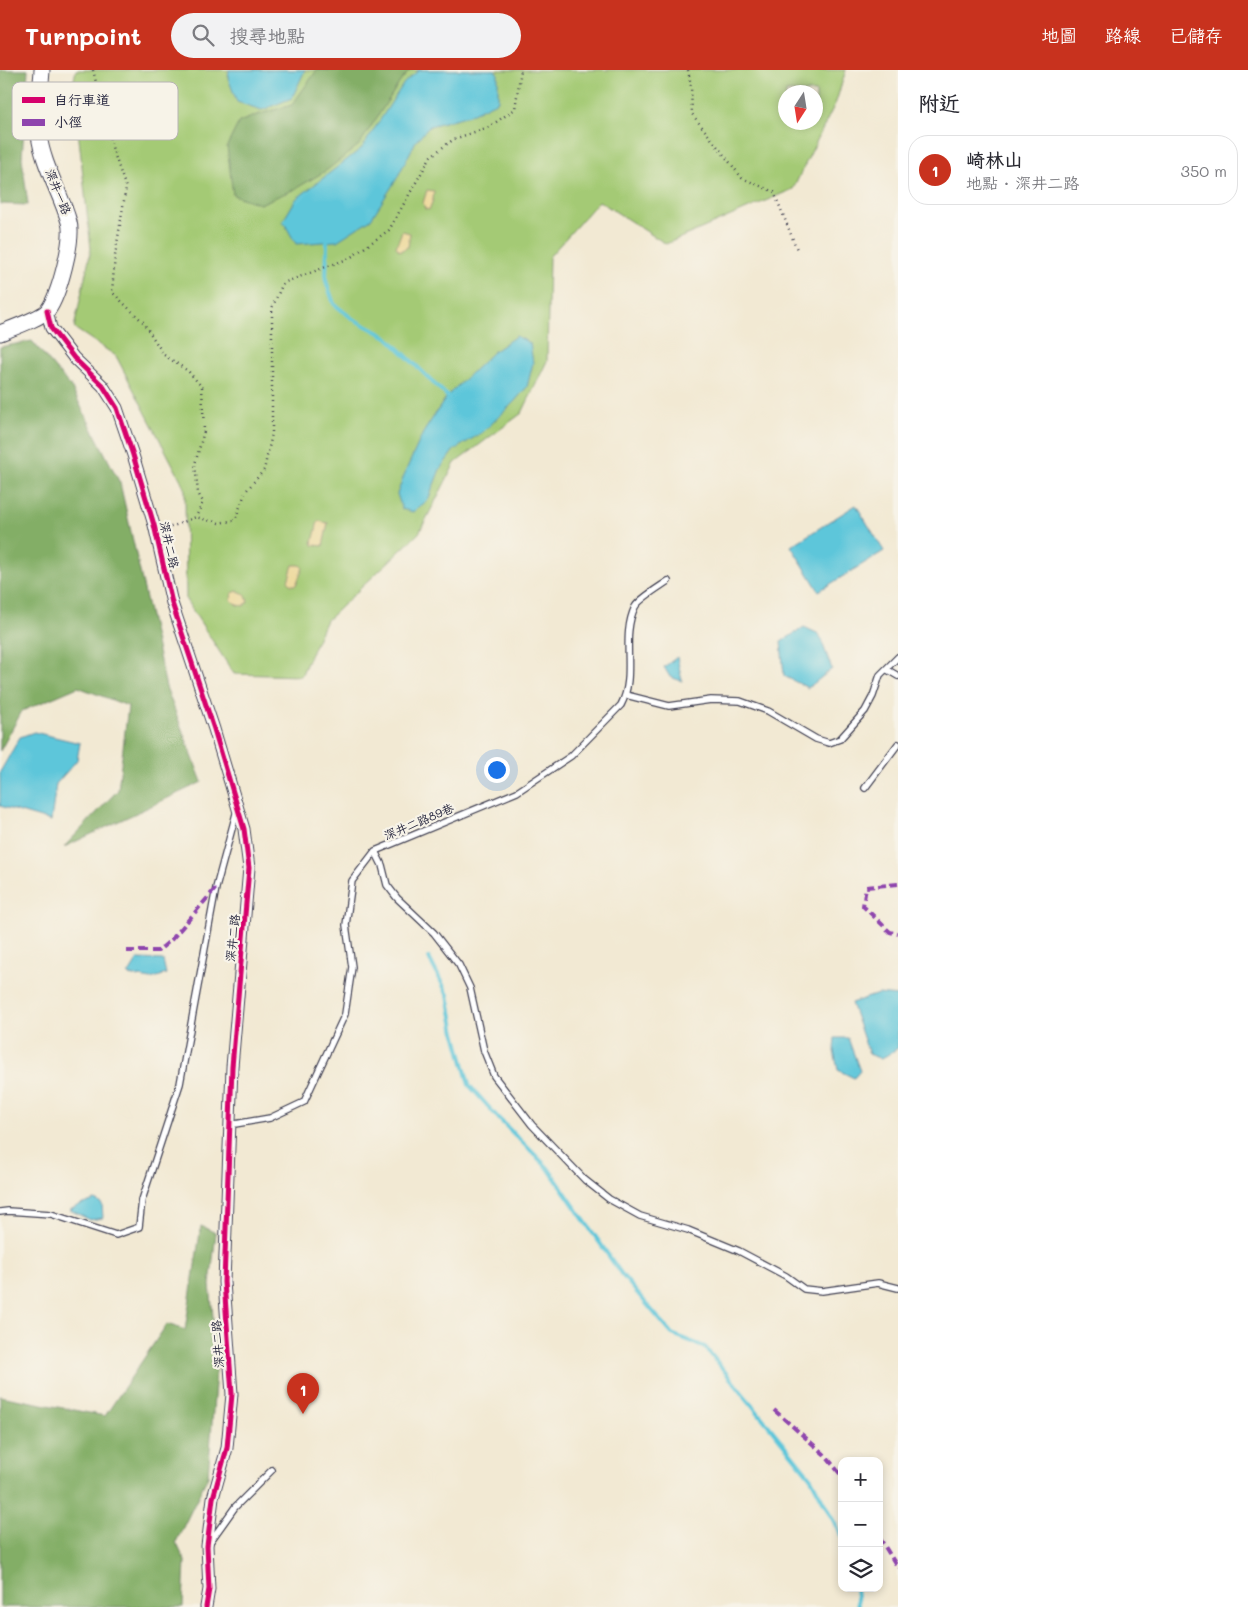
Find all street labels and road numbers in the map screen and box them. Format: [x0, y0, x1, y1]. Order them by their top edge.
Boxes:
street label: 深井一路 [43, 166, 75, 217]
street label: 深井二路 [157, 520, 183, 570]
street label: 深井二路89巷 [381, 799, 456, 843]
street label: 深井二路 [222, 913, 242, 963]
street label: 深井二路 [207, 1320, 227, 1369]

